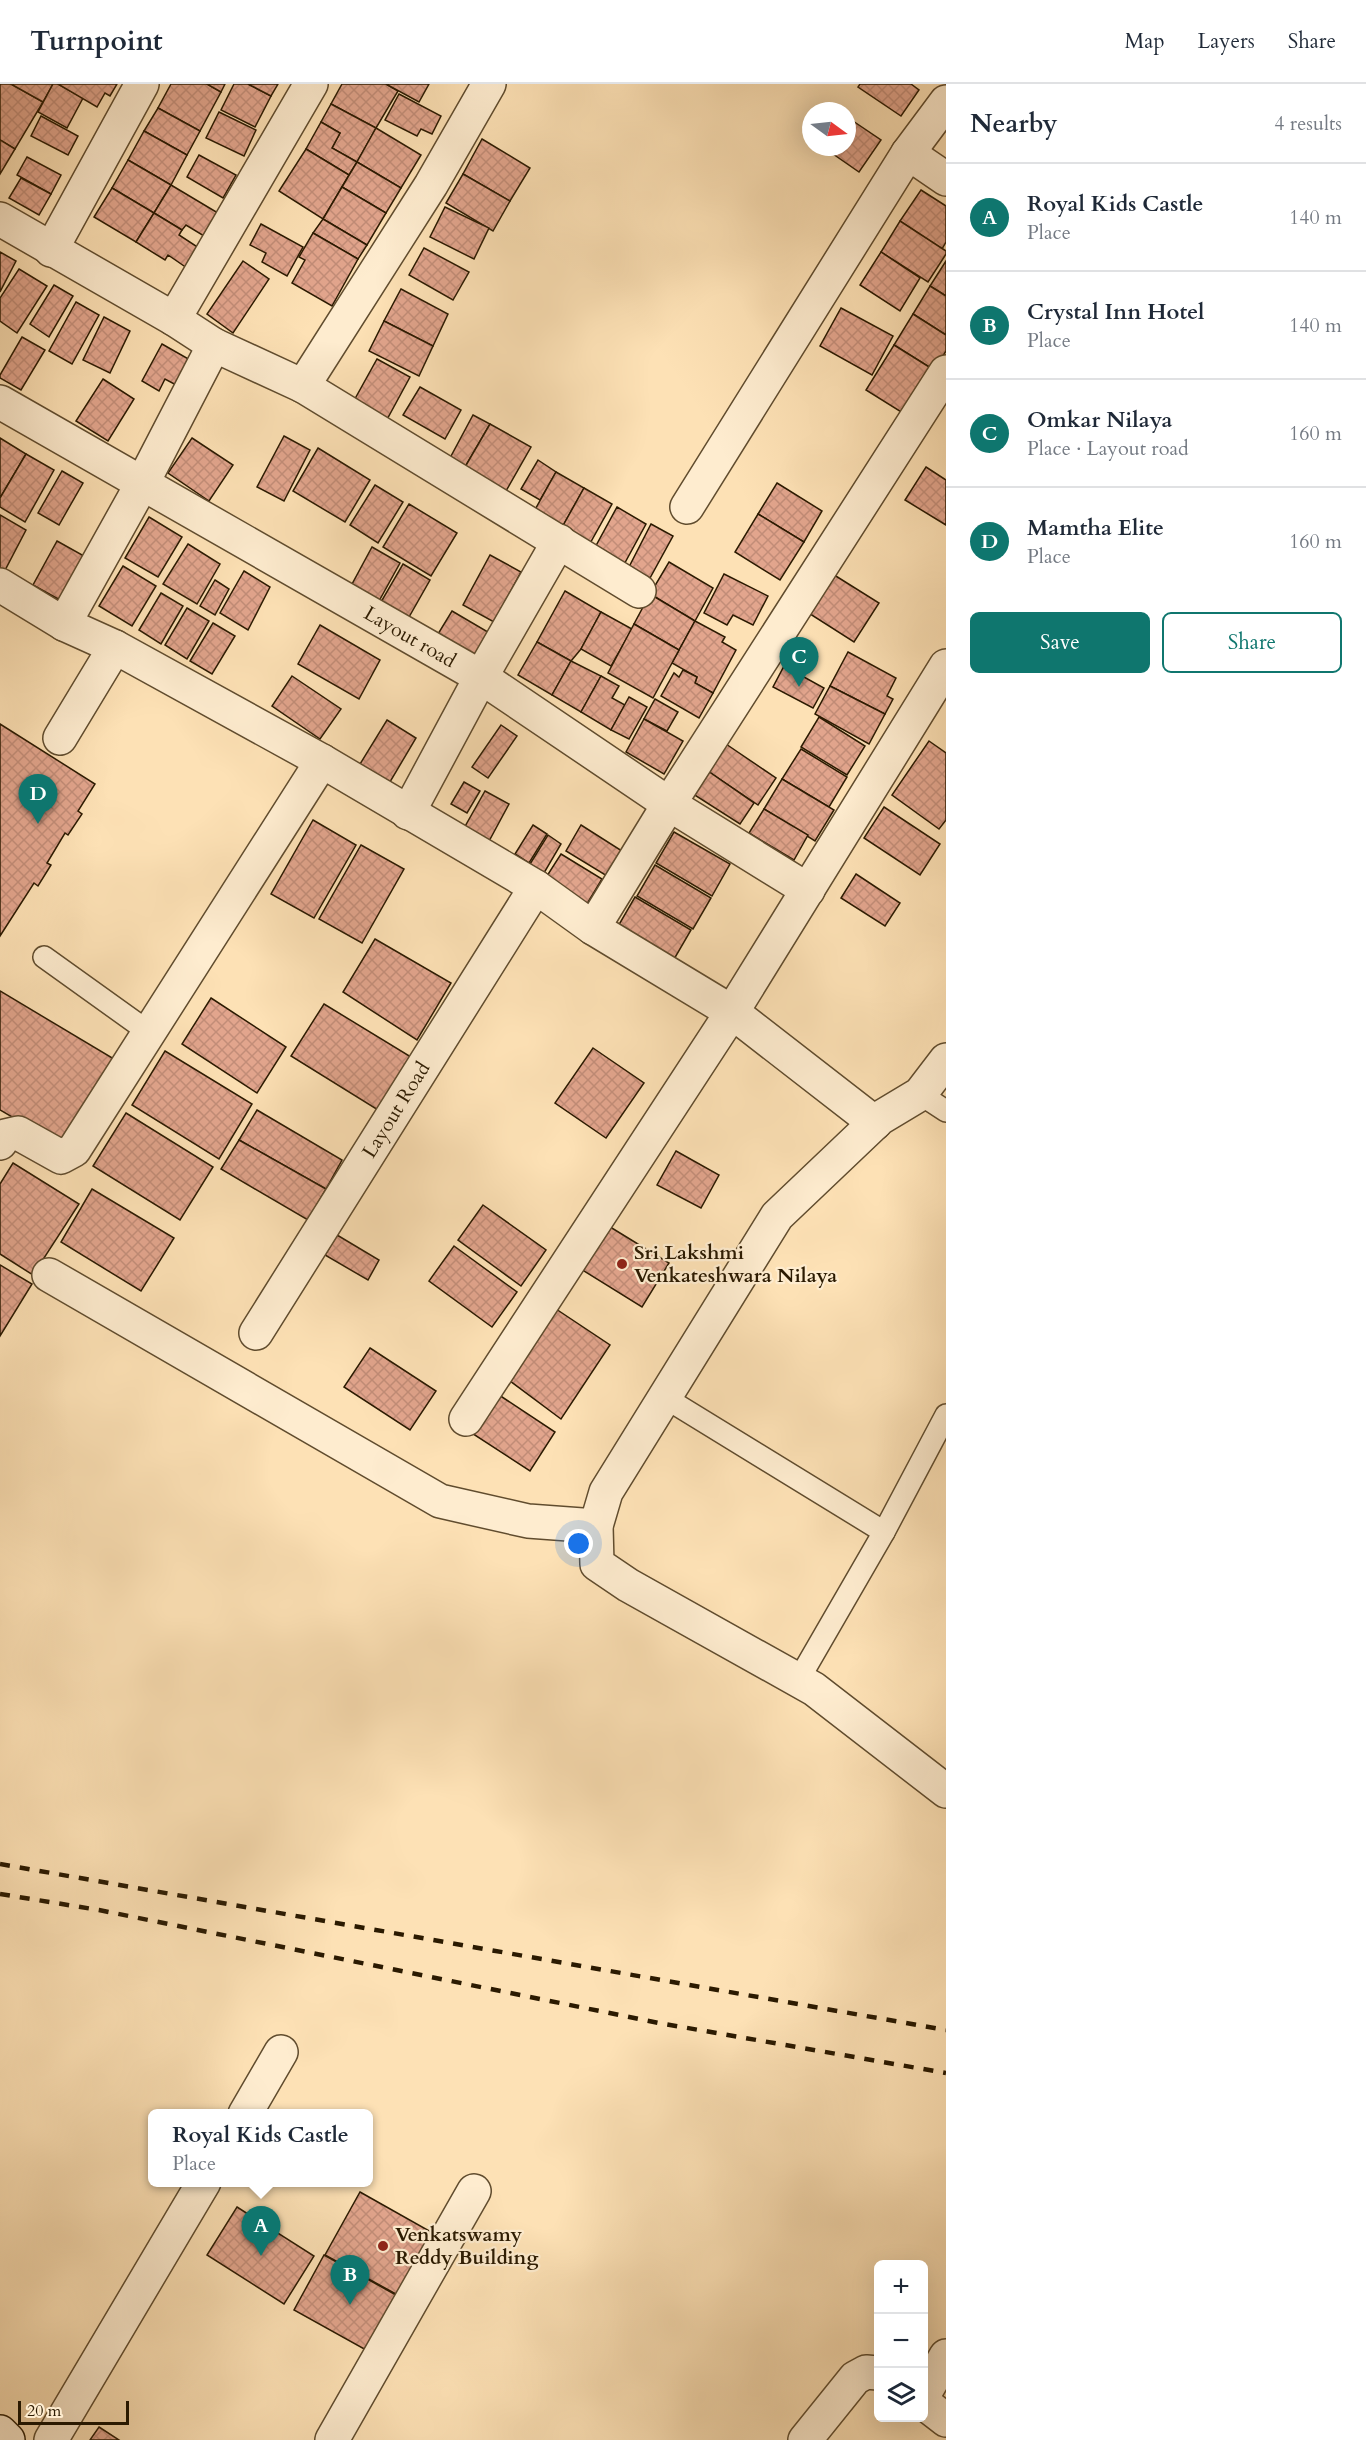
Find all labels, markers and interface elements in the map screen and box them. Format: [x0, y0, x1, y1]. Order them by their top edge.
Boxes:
text: Turnpoint [30, 22, 163, 60]
text: Map [1125, 27, 1165, 56]
text: Layers [1198, 27, 1255, 56]
text: Share [1288, 27, 1336, 56]
north arrow [802, 102, 856, 156]
text: Nearby [970, 106, 1058, 141]
text: 4 results [1274, 110, 1342, 137]
text: Royal Kids Castle [1027, 189, 1203, 219]
text: A [982, 204, 997, 231]
text: 140 m [1289, 204, 1342, 231]
text: Place [1027, 219, 1071, 246]
text: Crystal Inn Hotel [1027, 297, 1205, 327]
text: B [982, 312, 997, 339]
text: 140 m [1289, 312, 1342, 339]
text: Place [1027, 327, 1071, 354]
text: Omkar Nilaya [1027, 405, 1172, 435]
text: C [982, 420, 997, 447]
text: 160 m [1289, 420, 1342, 447]
text: Place · Layout road [1027, 435, 1189, 462]
text: Mamtha Elite [1027, 513, 1164, 543]
text: D [981, 528, 998, 555]
text: 160 m [1289, 528, 1342, 555]
text: Place [1027, 543, 1071, 570]
street label: Layout road [359, 600, 461, 674]
button: Save [970, 612, 1150, 673]
button: Share [1162, 612, 1342, 673]
pin: C [780, 638, 818, 687]
pin: D [18, 774, 57, 824]
street label: Layout Road [356, 1056, 436, 1163]
place label: Sri Lakshmi Venkateshwara Nilaya [634, 1239, 837, 1289]
marker: Sri Lakshmi Venkateshwara Nilaya [615, 1257, 629, 1271]
your location [564, 1529, 593, 1558]
popup [148, 2109, 373, 2187]
text: Royal Kids Castle [172, 2120, 349, 2150]
text: Place [172, 2150, 216, 2177]
pin: A [242, 2206, 280, 2256]
place label: Venkatswamy Reddy Building [395, 2221, 538, 2271]
marker: Venkatswamy Reddy Building [376, 2239, 390, 2253]
pin: B [330, 2256, 370, 2305]
map controls [874, 2260, 928, 2422]
button: + [874, 2260, 928, 2314]
button: − [874, 2314, 928, 2368]
button: layers [874, 2368, 928, 2422]
scale bar [18, 2398, 129, 2426]
text: 20 m [27, 2400, 61, 2422]

